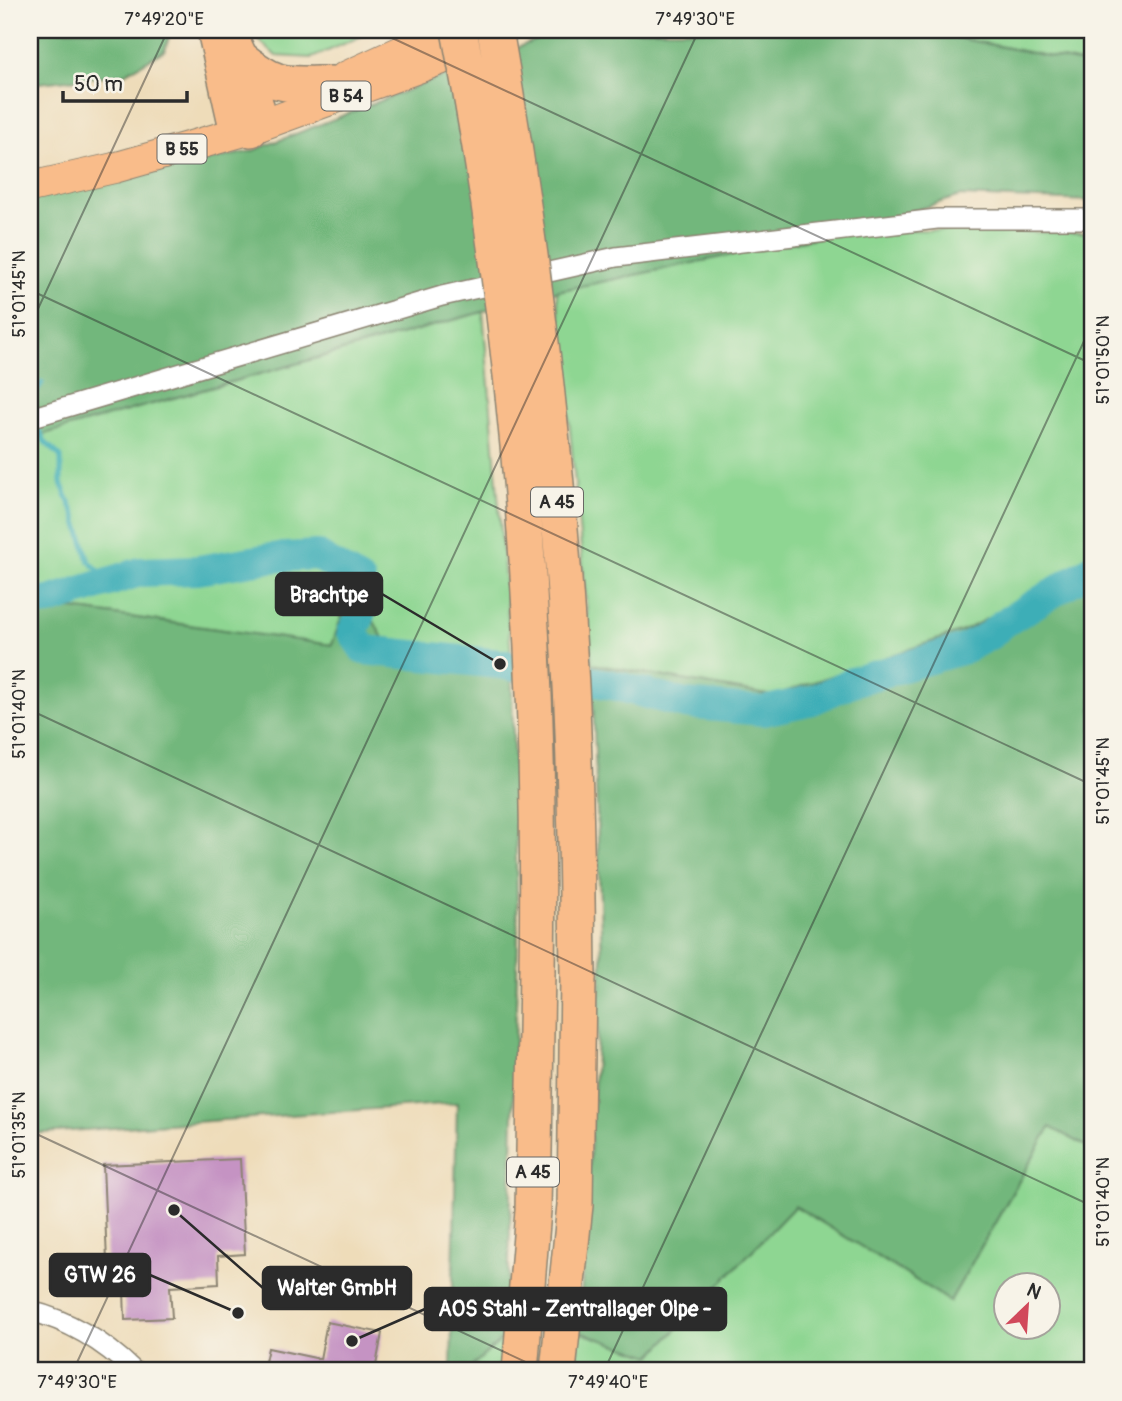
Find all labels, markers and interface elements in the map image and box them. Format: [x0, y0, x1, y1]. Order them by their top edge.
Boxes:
text: 7°49'20"E [124, 8, 204, 31]
text: 7°49'30"E [655, 8, 735, 31]
scale bar [63, 60, 187, 104]
text: 50 m [74, 71, 123, 98]
road number: B 54 [322, 82, 370, 110]
road number: B 55 [158, 134, 206, 164]
text: 51°01'45"N [8, 250, 31, 338]
text: 51°01'50"N [1092, 315, 1115, 405]
road number: A 45 [531, 488, 583, 516]
callout: Brachtpe [276, 573, 382, 615]
text: Brachtpe [290, 582, 369, 609]
text: 51°01'40"N [8, 669, 31, 759]
text: 51°01'45"N [1092, 737, 1115, 825]
text: 51°01'35"N [8, 1092, 31, 1178]
road number: A 45 [507, 1157, 559, 1186]
text: 51°01'40"N [1092, 1157, 1115, 1247]
callout: GTW 26 [50, 1254, 150, 1296]
text: GTW 26 [64, 1262, 136, 1289]
callout: Walter GmbH [263, 1267, 411, 1309]
north arrow [992, 1272, 1062, 1342]
text: Walter GmbH [277, 1275, 397, 1302]
text: N [1023, 1278, 1045, 1305]
callout: AOS Stahl - Zentrallager Olpe - [425, 1288, 726, 1330]
text: AOS Stahl - Zentrallager Olpe - [438, 1296, 712, 1323]
text: 7°49'30"E [37, 1371, 117, 1394]
text: 7°49'40"E [568, 1371, 648, 1394]

